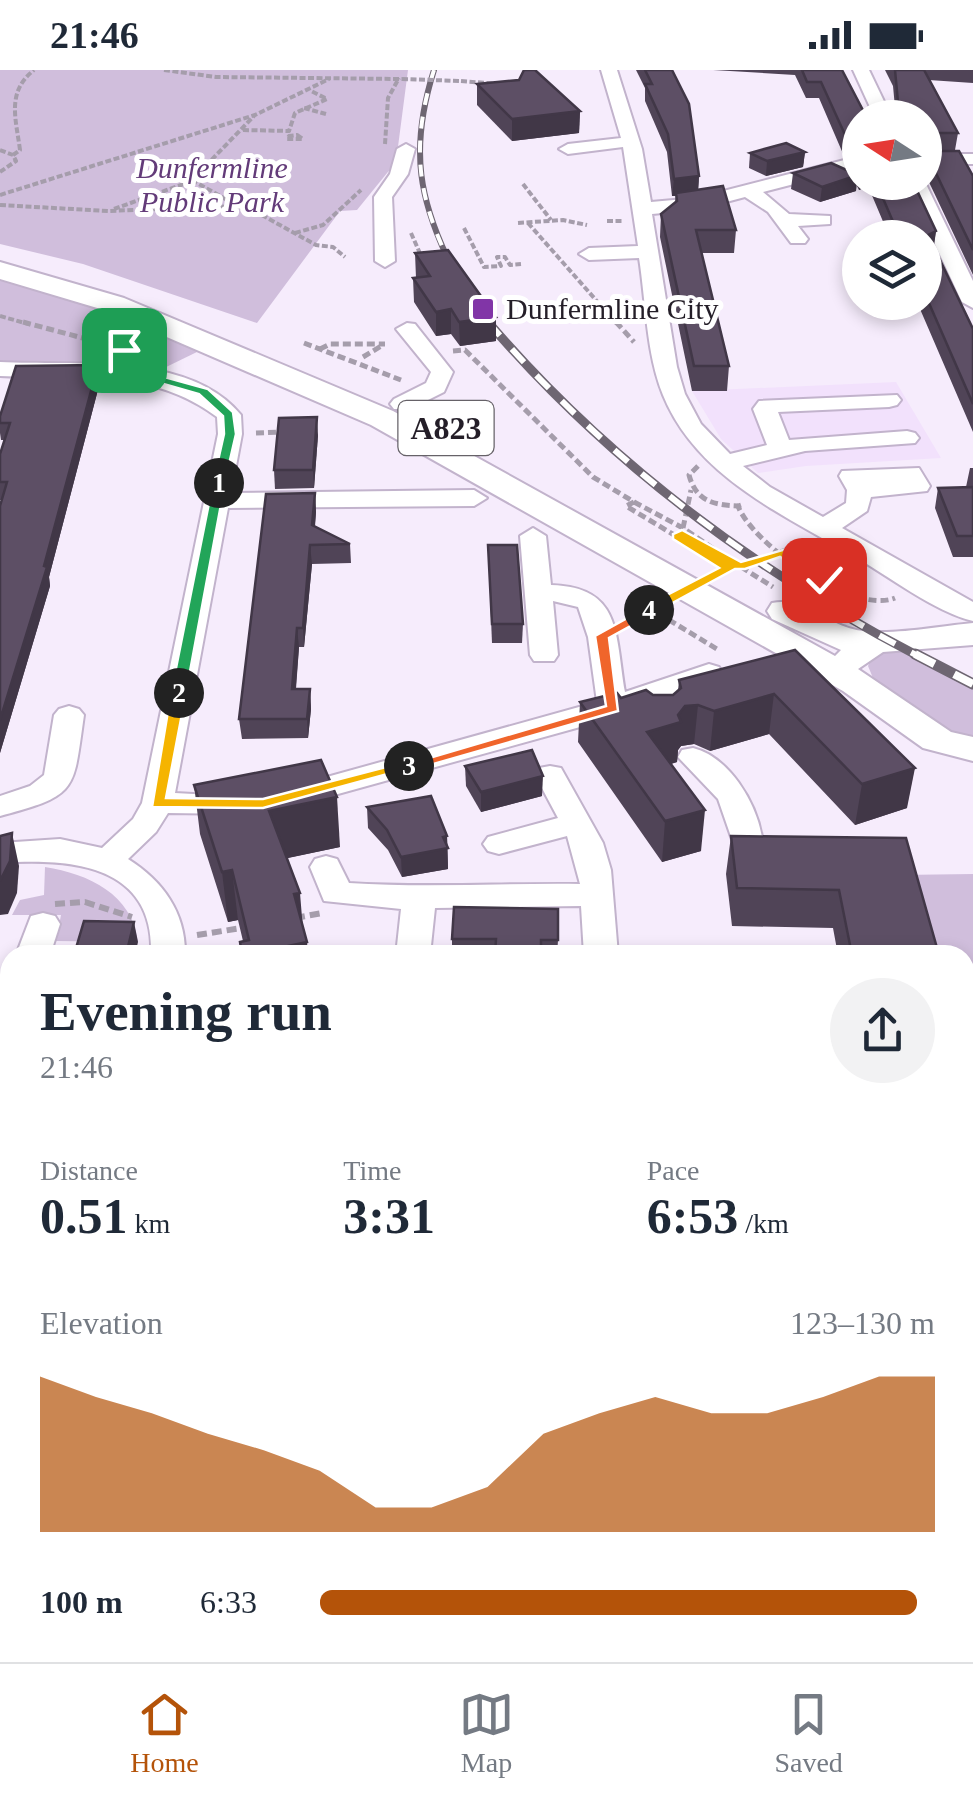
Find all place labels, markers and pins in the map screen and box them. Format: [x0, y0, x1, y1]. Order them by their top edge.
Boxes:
place label: Dunfermline City [506, 292, 718, 325]
marker: Dunfermline City [470, 296, 496, 322]
pin [82, 308, 167, 393]
pin: 1 [194, 458, 244, 508]
pin [782, 538, 867, 623]
pin: 4 [624, 585, 674, 635]
pin: 2 [154, 668, 204, 718]
pin: 3 [384, 741, 434, 791]

